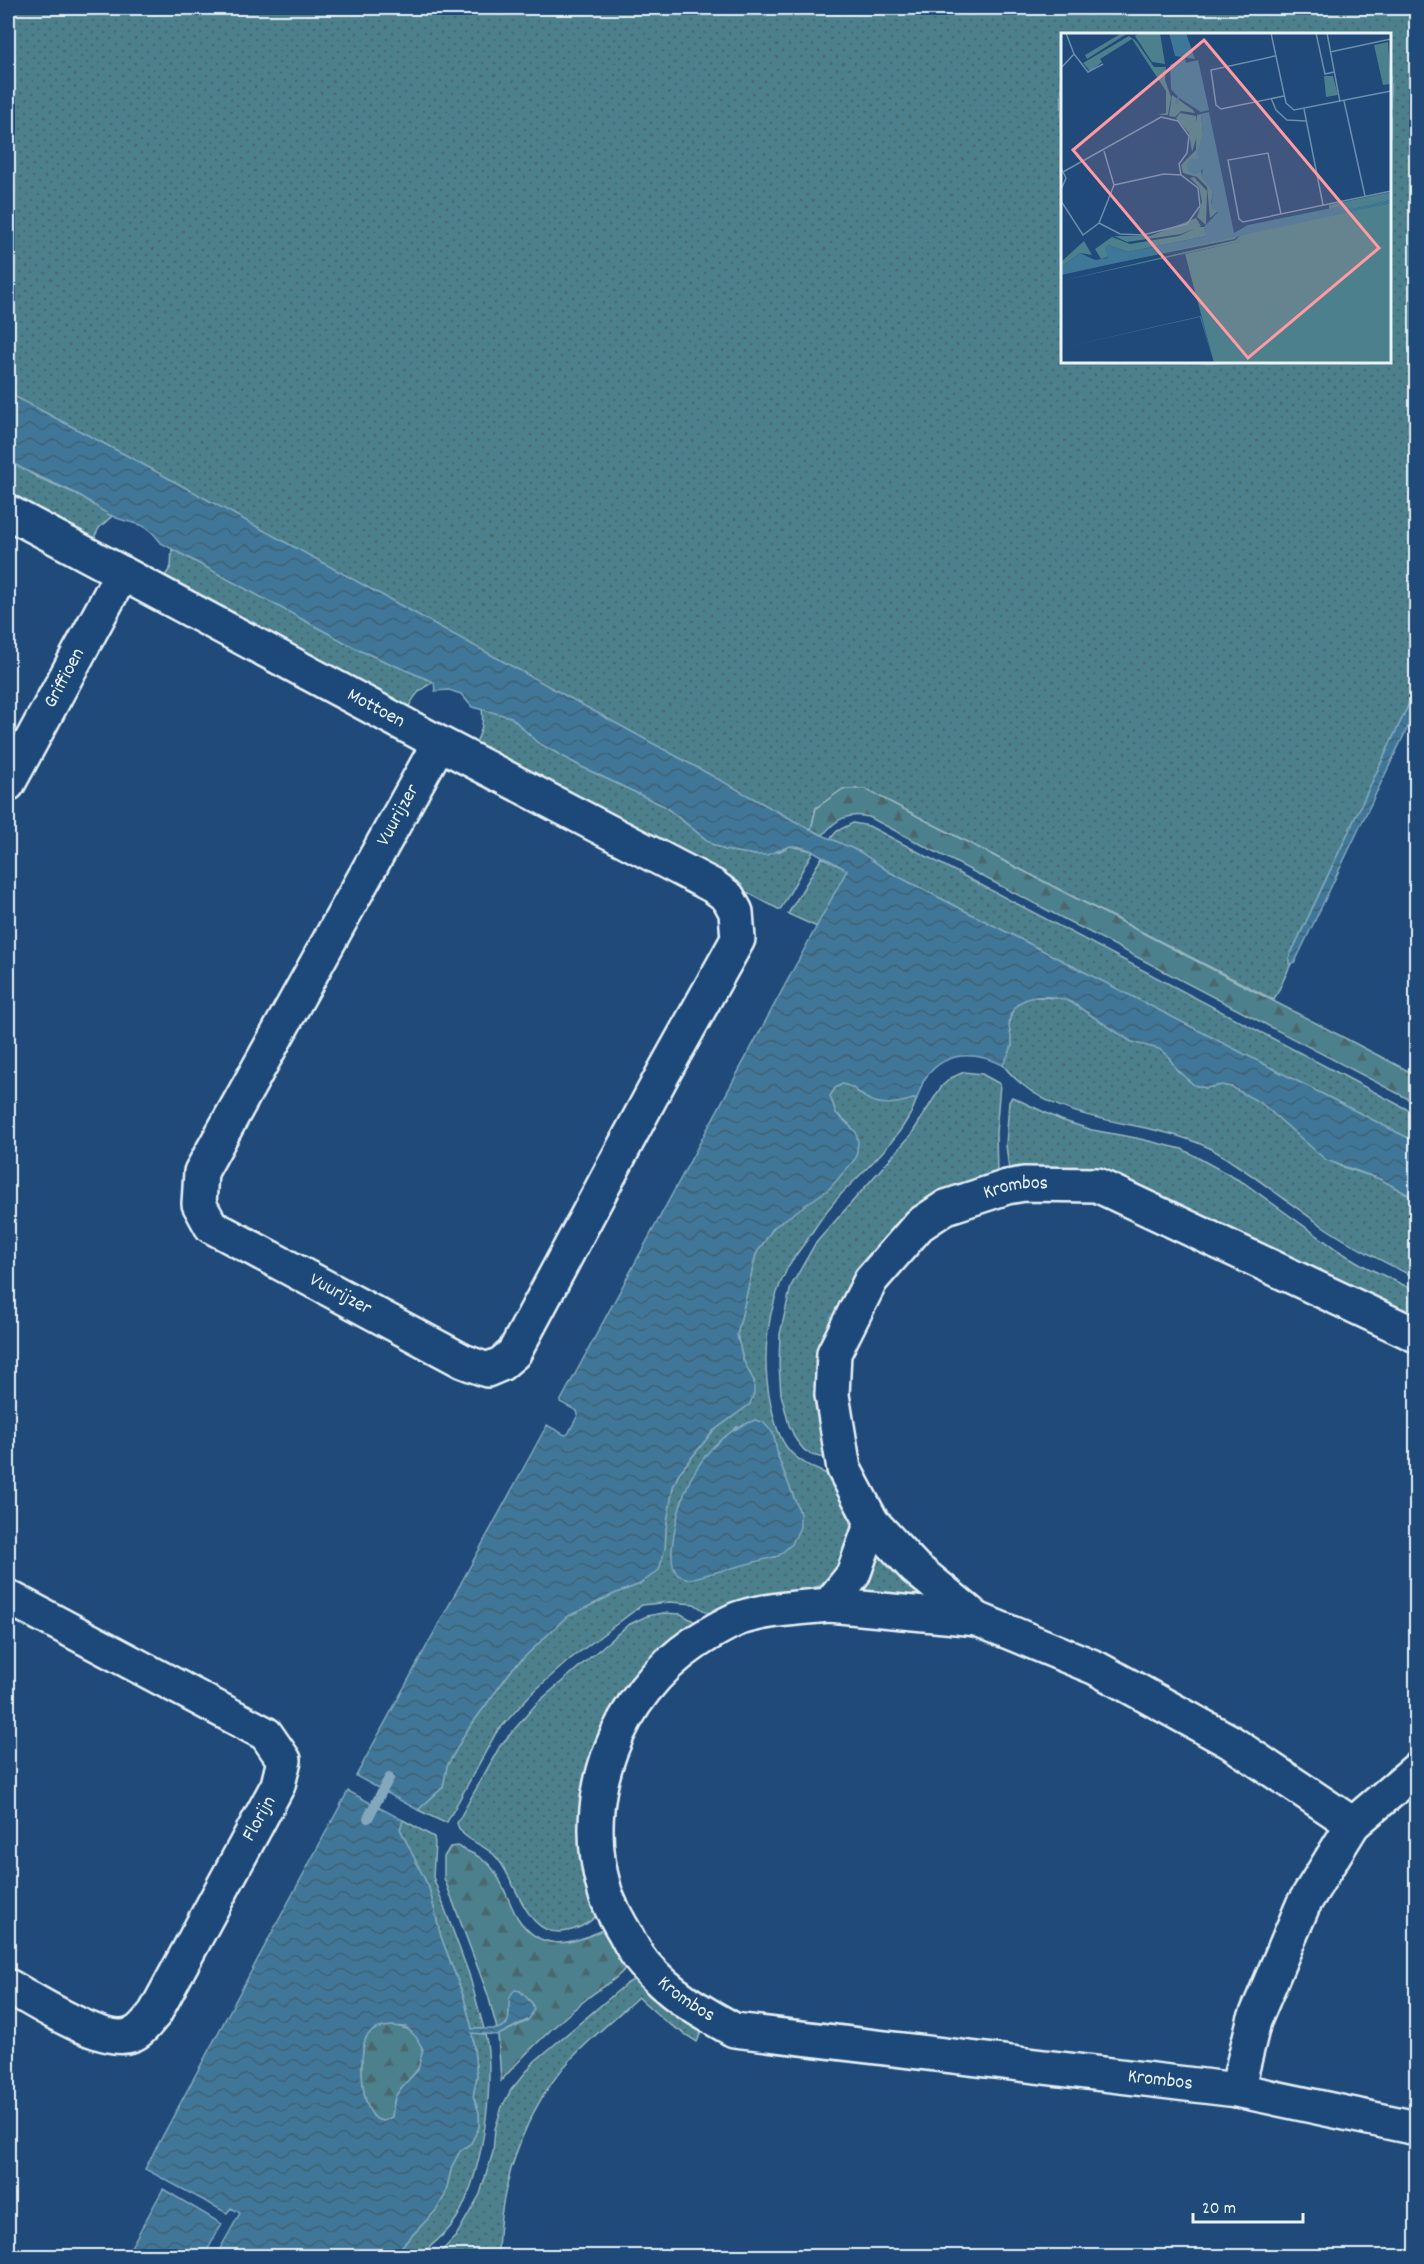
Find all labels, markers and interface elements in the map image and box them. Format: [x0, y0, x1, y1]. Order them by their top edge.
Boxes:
inset map [1061, 33, 1391, 363]
street label: Griffioen [37, 643, 93, 714]
street label: Mottoen [341, 682, 410, 736]
street label: Vuurijzer [370, 779, 428, 852]
street label: Krombos [980, 1170, 1048, 1208]
street label: Vuurijzer [304, 1267, 377, 1323]
street label: Florijn [236, 1791, 284, 1847]
street label: Krombos [650, 1970, 720, 2030]
street label: Krombos [1126, 2063, 1194, 2099]
scale bar [1193, 2186, 1302, 2224]
text: 20 m [1202, 2197, 1236, 2222]

